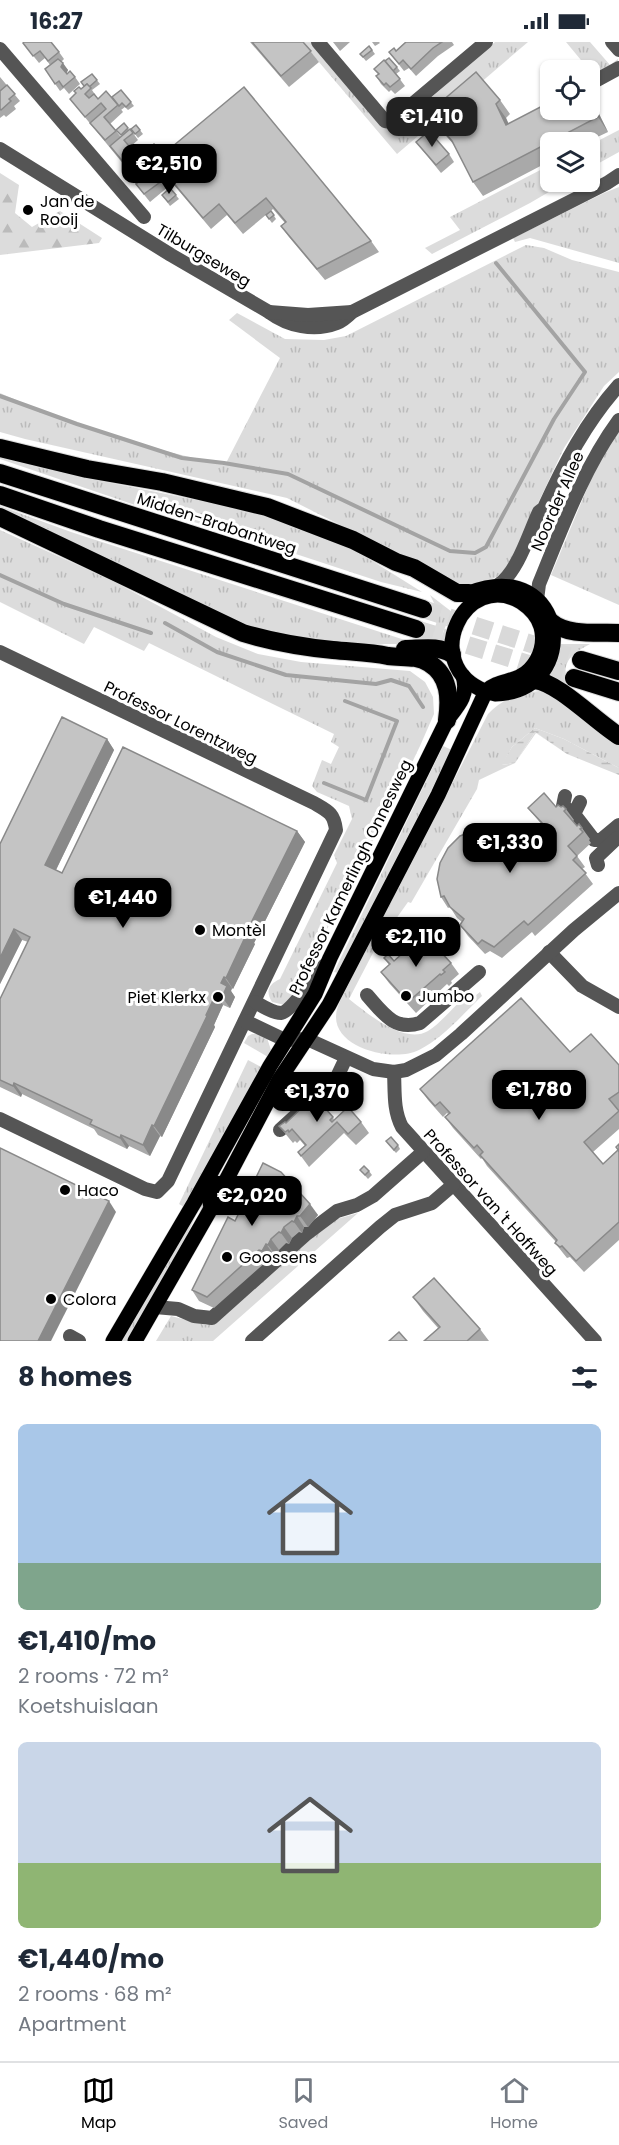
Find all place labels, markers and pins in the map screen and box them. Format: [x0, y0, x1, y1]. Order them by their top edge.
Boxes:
pin: €1,410 [383, 97, 481, 148]
pin: €2,510 [120, 144, 218, 195]
place label: Jan de Rooij [40, 190, 95, 231]
marker: Jan de Rooij [21, 203, 35, 217]
pin: €1,330 [461, 823, 559, 874]
pin: €1,440 [74, 878, 172, 929]
pin: €2,110 [367, 917, 465, 968]
place label: Montèl [212, 919, 266, 942]
marker: Montèl [193, 923, 207, 937]
place label: Jumbo [418, 985, 474, 1008]
place label: Piet Klerkx [127, 986, 206, 1009]
marker: Jumbo [399, 989, 413, 1003]
marker: Piet Klerkx [211, 990, 225, 1004]
pin: €1,780 [490, 1070, 588, 1121]
pin: €1,370 [268, 1072, 366, 1123]
pin: €2,020 [203, 1176, 301, 1227]
place label: Haco [77, 1179, 119, 1202]
marker: Haco [58, 1183, 72, 1197]
place label: Goossens [239, 1246, 317, 1269]
marker: Goossens [220, 1250, 234, 1264]
place label: Colora [63, 1288, 117, 1311]
marker: Colora [44, 1292, 58, 1306]

